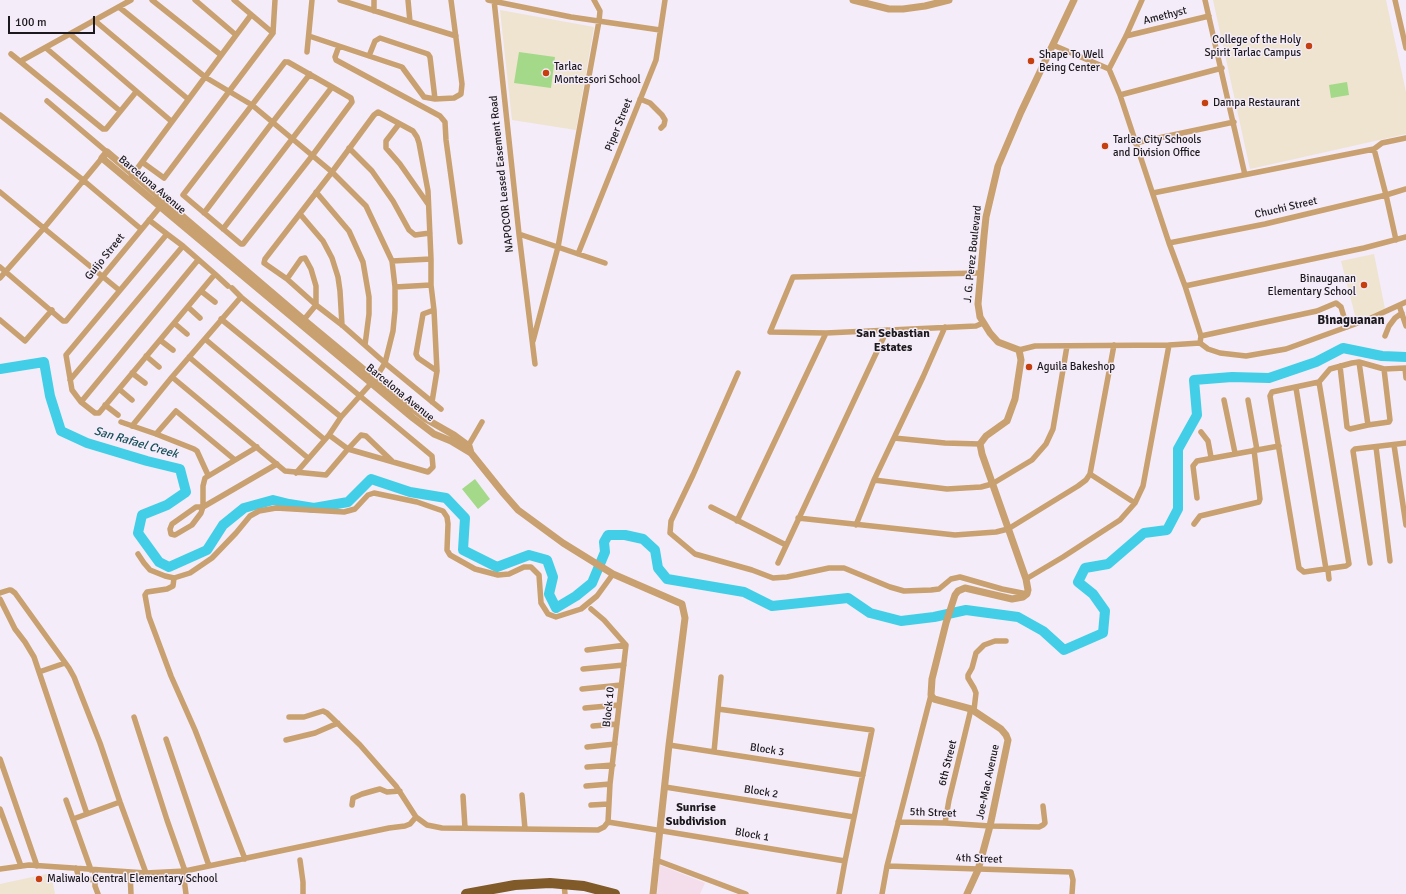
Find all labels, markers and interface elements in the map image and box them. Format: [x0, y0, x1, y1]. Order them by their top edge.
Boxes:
street label: Amethyst [1142, 4, 1188, 28]
scale bar [10, 8, 97, 34]
text: 100 m [15, 15, 47, 30]
place label: College of the Holy Spirit Tarlac Campus [1204, 33, 1301, 59]
marker: College of the Holy Spirit Tarlac Campus [1304, 41, 1314, 51]
place label: Shape To Well Being Center [1039, 48, 1104, 74]
marker: Shape To Well Being Center [1026, 56, 1036, 66]
place label: Tarlac Montessori School [554, 60, 641, 86]
marker: Tarlac Montessori School [541, 68, 551, 78]
street label: NAPOCOR Leased Easement Road [487, 95, 517, 253]
place label: Dampa Restaurant [1213, 96, 1300, 110]
street label: Piper Street [602, 97, 636, 153]
marker: Dampa Restaurant [1200, 98, 1210, 108]
place label: Tarlac City Schools and Division Office [1113, 133, 1201, 159]
marker: Tarlac City Schools and Division Office [1100, 141, 1110, 151]
street label: Barcelona Avenue [116, 153, 188, 217]
street label: Chuchi Street [1253, 194, 1319, 222]
street label: J. G. Perez Boulevard [961, 205, 985, 303]
street label: Guijo Street [82, 231, 128, 283]
place label: Binauganan Elementary School [1268, 272, 1356, 298]
marker: Binauganan Elementary School [1359, 280, 1369, 290]
district label: Binaguanan [1317, 313, 1385, 329]
district label: San Sebastian Estates [856, 327, 930, 355]
place label: Aguila Bakeshop [1037, 360, 1115, 374]
street label: Barcelona Avenue [363, 361, 437, 425]
marker: Aguila Bakeshop [1024, 362, 1034, 372]
water label: San Rafael Creek [92, 424, 180, 462]
street label: Block 10 [600, 686, 618, 728]
street label: 6th Street [936, 739, 960, 787]
street label: Block 3 [749, 741, 785, 759]
street label: Joe-Mac Avenue [974, 743, 1002, 821]
street label: Block 2 [743, 783, 779, 801]
district label: Sunrise Subdivision [666, 801, 726, 829]
street label: 5th Street [909, 806, 957, 820]
street label: Block 1 [734, 825, 770, 845]
street label: 4th Street [955, 852, 1003, 866]
place label: Maliwalo Central Elementary School [47, 872, 218, 886]
marker: Maliwalo Central Elementary School [34, 874, 44, 884]

